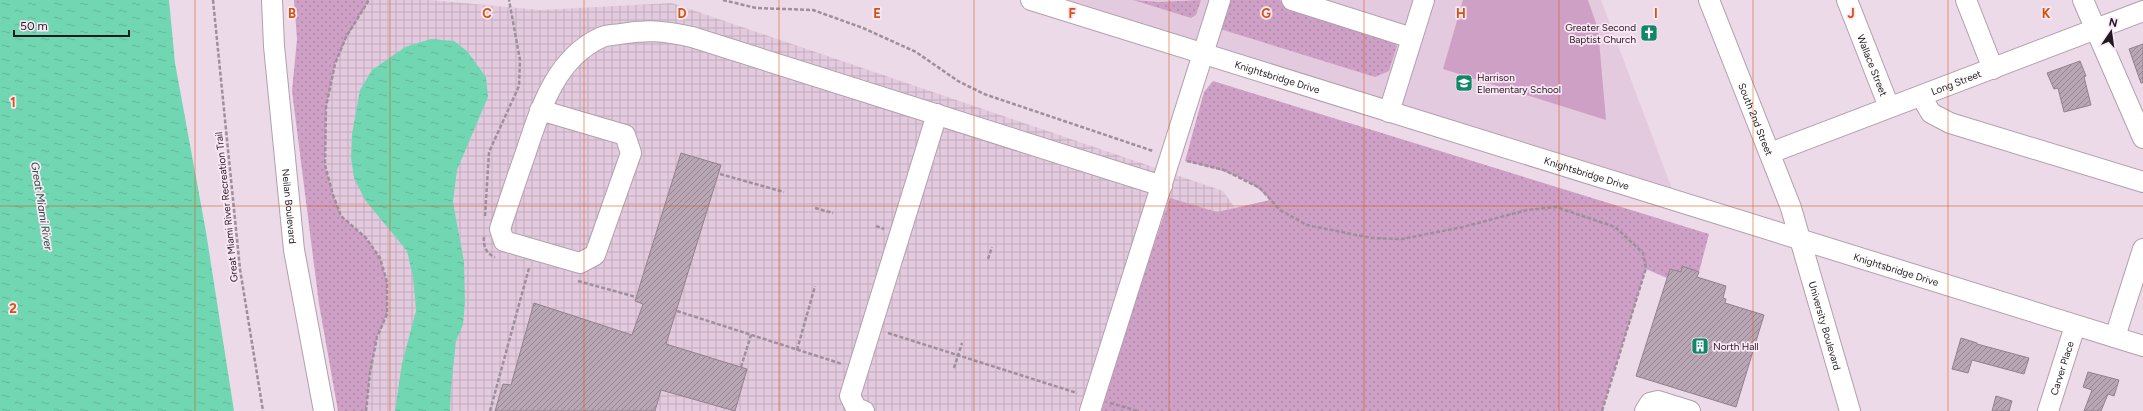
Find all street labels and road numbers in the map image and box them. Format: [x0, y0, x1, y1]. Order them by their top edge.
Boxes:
street label: Wallace Street [1854, 33, 1890, 98]
street label: Knightsbridge Drive [1233, 58, 1322, 97]
street label: Long Street [1929, 67, 1983, 98]
street label: South 2nd Street [1735, 81, 1776, 158]
street label: Great Miami River Recreation Trail [212, 131, 241, 283]
street label: Knightsbridge Drive [1542, 154, 1631, 193]
street label: Neilan Boulevard [279, 168, 299, 245]
street label: Knightsbridge Drive [1852, 250, 1941, 289]
street label: University Boulevard [1806, 280, 1844, 372]
street label: Carver Place [2047, 339, 2077, 397]

